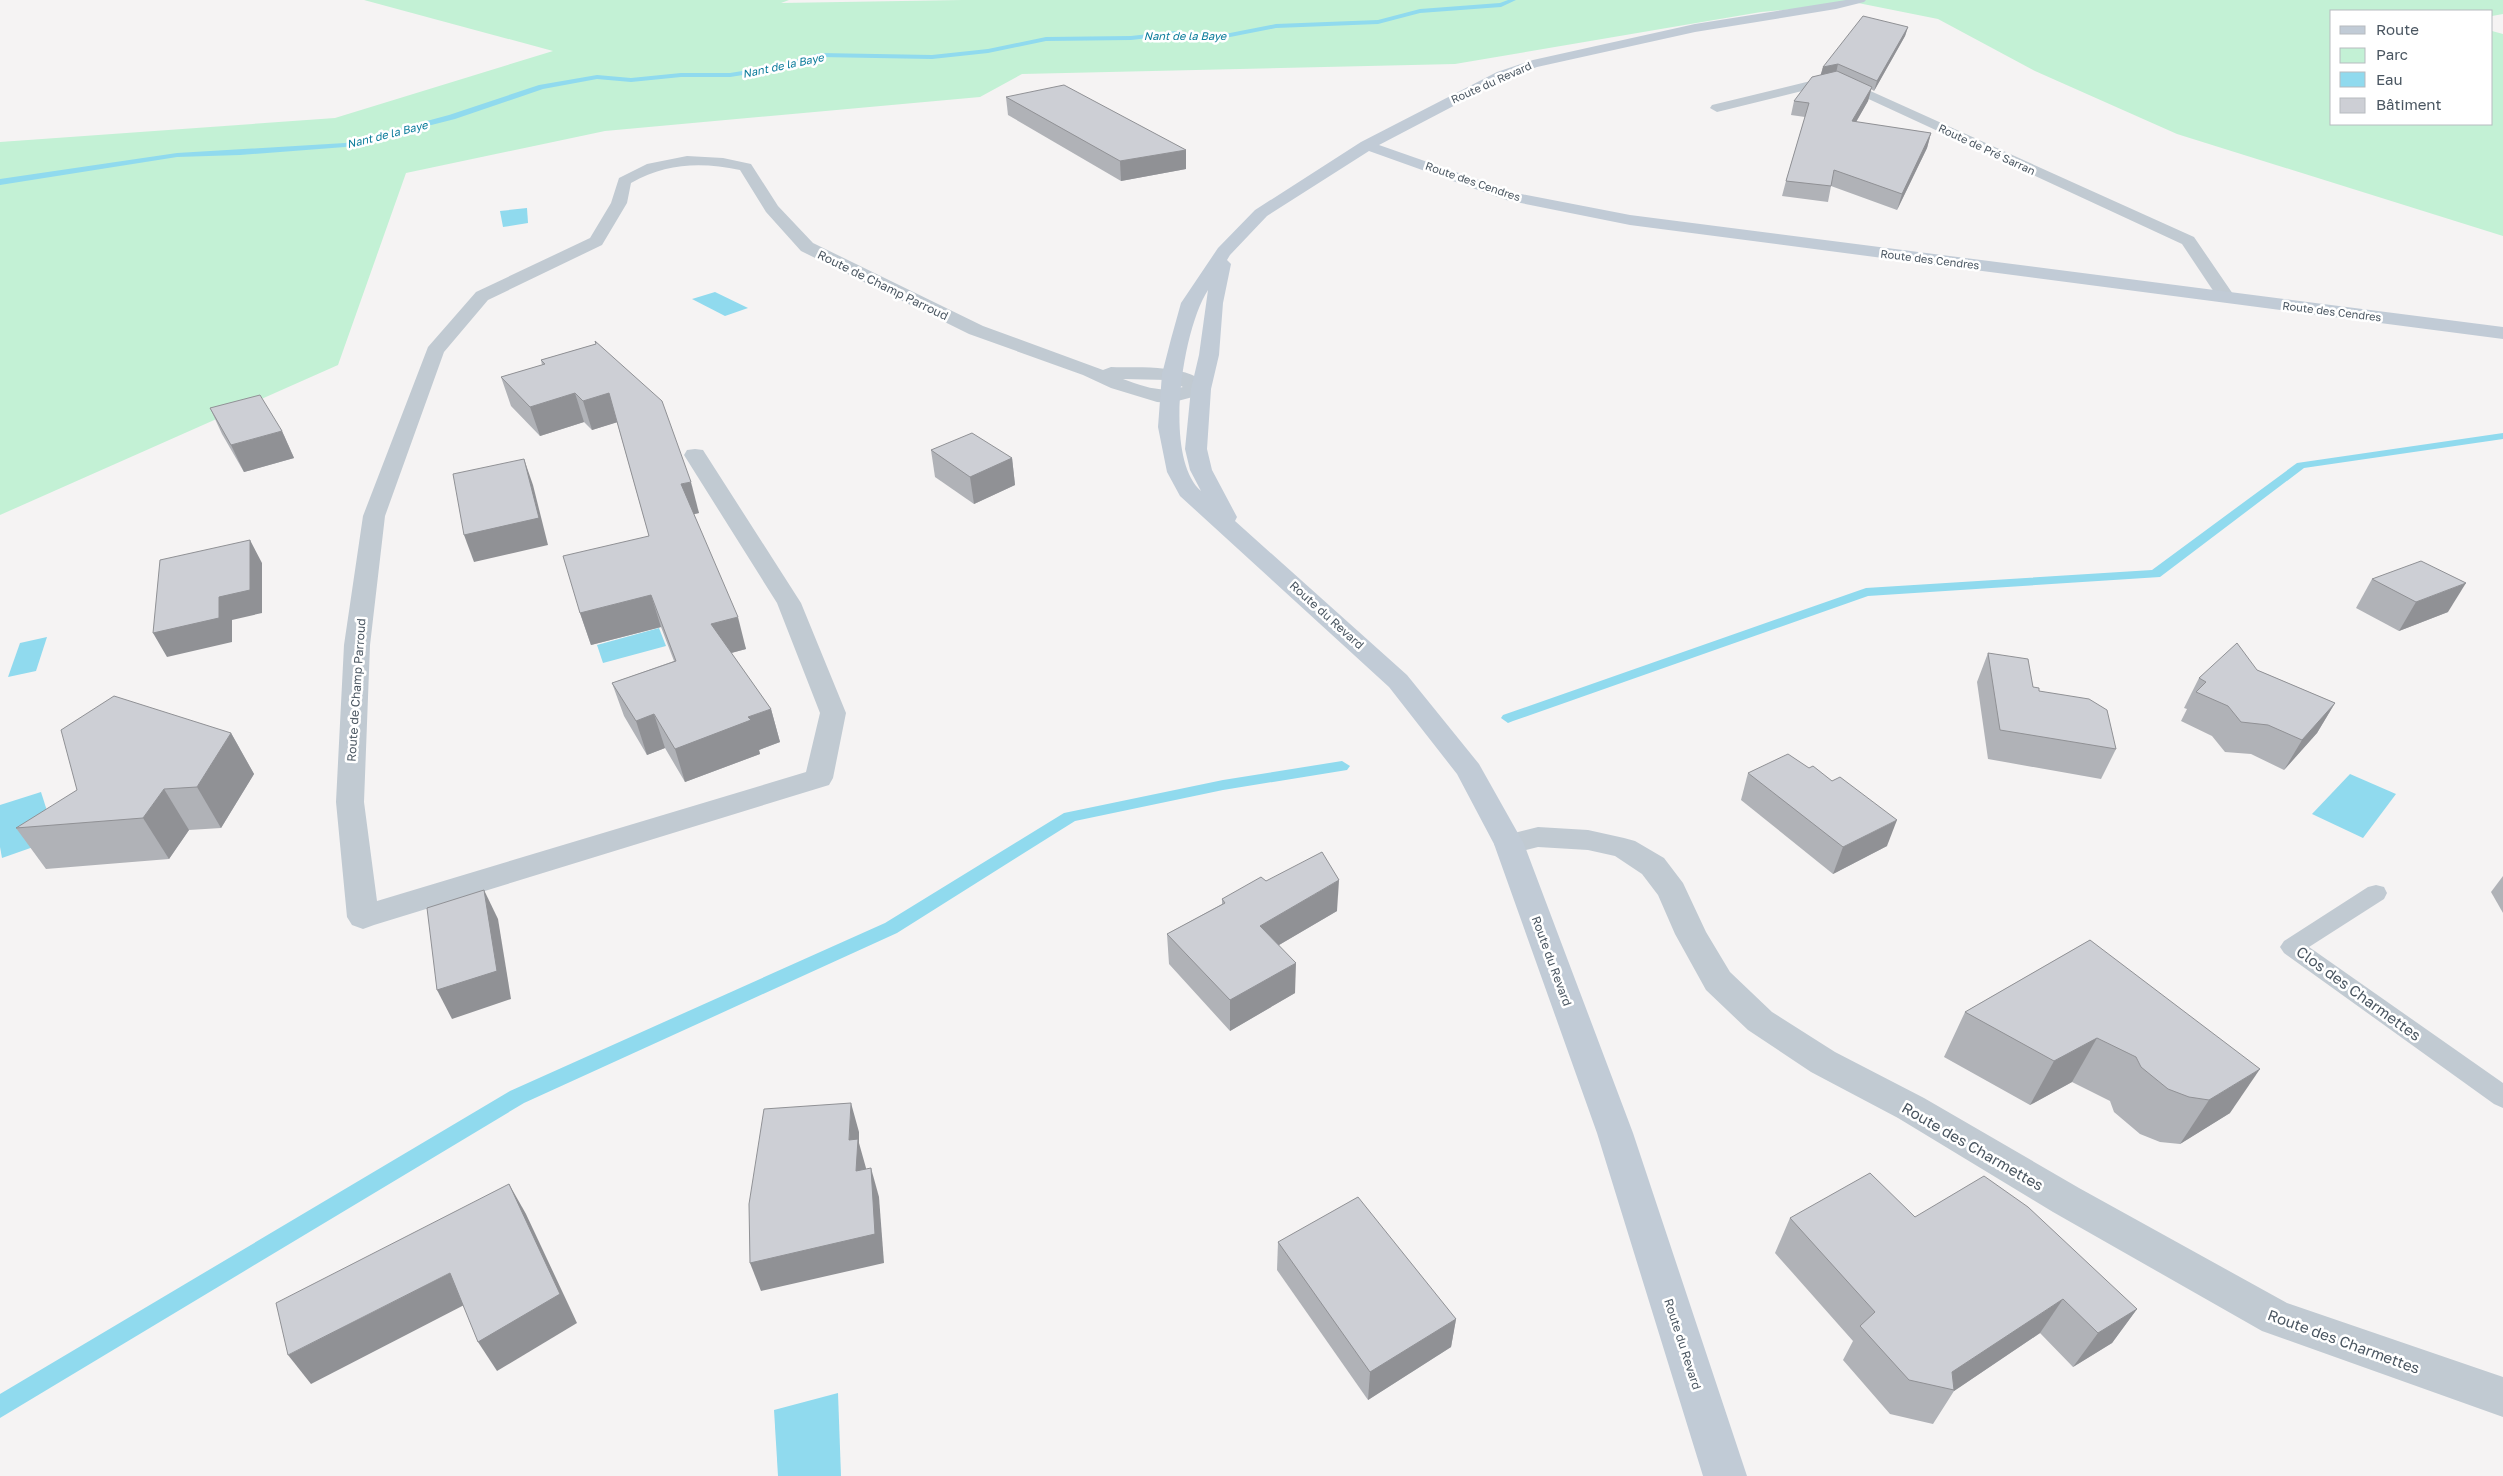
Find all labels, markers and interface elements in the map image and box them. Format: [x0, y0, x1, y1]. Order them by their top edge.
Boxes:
legend [2330, 10, 2493, 125]
text: Route [2376, 20, 2419, 38]
water label: Nant de la Baye [1144, 29, 1228, 43]
text: Parc [2376, 45, 2408, 63]
water label: Nant de la Baye [741, 50, 826, 81]
street label: Route du Revard [1449, 58, 1533, 106]
text: Eau [2376, 70, 2403, 88]
text: Bâtiment [2376, 95, 2441, 113]
water label: Nant de la Baye [345, 117, 430, 151]
street label: Route de Pré Sarran [1937, 121, 2037, 177]
street label: Route des Cendres [1424, 159, 1522, 203]
street label: Route des Cendres [1880, 246, 1980, 272]
street label: Route de Champ Parroud [815, 247, 951, 323]
street label: Route des Cendres [2282, 298, 2382, 324]
street label: Route du Revard [1287, 578, 1367, 652]
street label: Route de Champ Parroud [344, 618, 368, 762]
street label: Route du Revard [1529, 914, 1575, 1008]
street label: Clos des Charmettes [2293, 942, 2425, 1044]
street label: Route des Charmettes [1899, 1098, 2047, 1194]
street label: Route du Revard [1661, 1297, 1705, 1391]
street label: Route des Charmettes [2266, 1305, 2422, 1377]

